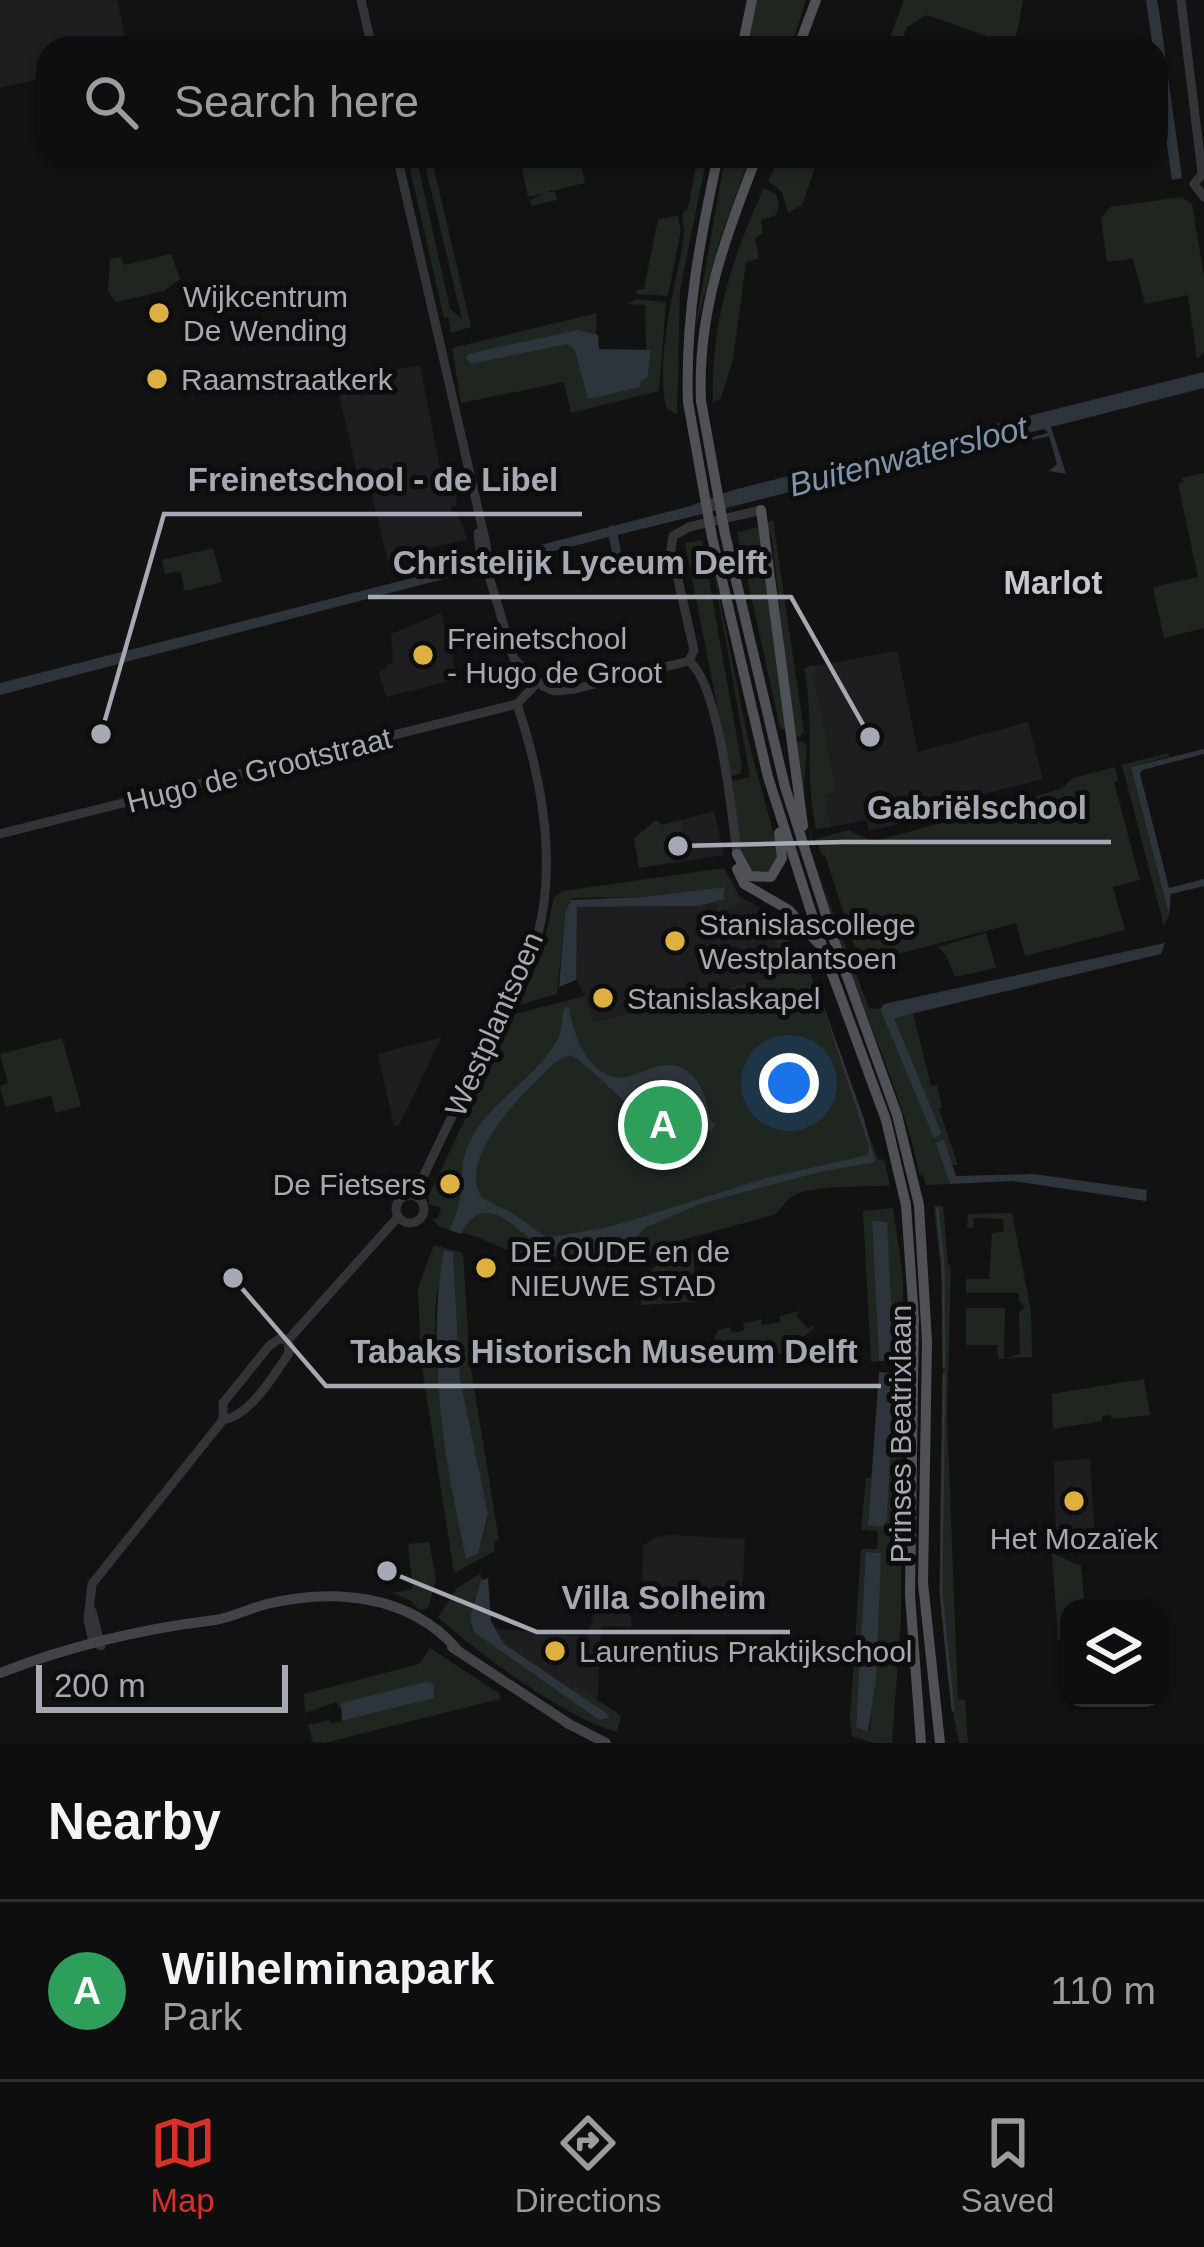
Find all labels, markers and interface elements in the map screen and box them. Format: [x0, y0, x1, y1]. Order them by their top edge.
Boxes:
search box [36, 36, 1168, 168]
icon: search [78, 69, 144, 135]
text: Search here [174, 76, 419, 127]
place label: Wijkcentrum De Wending [183, 280, 348, 347]
marker: Wijkcentrum De Wending [146, 300, 172, 326]
place label: Raamstraatkerk [181, 363, 394, 396]
marker: Raamstraatkerk [144, 366, 170, 392]
water label: Buitenwatersloot [785, 408, 1033, 503]
callout: Freinetschool - de Libel [164, 445, 582, 514]
text: Freinetschool - de Libel [188, 461, 558, 498]
callout: Christelijk Lyceum Delft [368, 528, 791, 597]
text: Christelijk Lyceum Delft [393, 544, 767, 581]
district label: Marlot [1004, 564, 1103, 601]
place label: Freinetschool - Hugo de Groot [447, 622, 663, 689]
marker: Freinetschool - Hugo de Groot [410, 642, 436, 668]
street label: Hugo de Grootstraat [123, 721, 396, 819]
callout: Gabriëlschool [843, 773, 1111, 842]
text: Gabriëlschool [867, 789, 1087, 826]
place label: Stanislascollege Westplantsoen [699, 908, 916, 975]
street label: Westplantsoen [439, 927, 549, 1121]
marker: Stanislascollege Westplantsoen [662, 928, 688, 954]
place label: Stanislaskapel [627, 982, 820, 1015]
marker: Stanislaskapel [590, 985, 616, 1011]
your location [759, 1053, 819, 1113]
pin: A [624, 1080, 702, 1170]
place label: De Fietsers [273, 1168, 426, 1201]
marker: De Fietsers [437, 1171, 463, 1197]
place label: DE OUDE en de NIEUWE STAD [510, 1235, 730, 1302]
marker: DE OUDE en de NIEUWE STAD [473, 1255, 499, 1281]
street label: Prinses Beatrixlaan [884, 1305, 917, 1563]
callout: Tabaks Historisch Museum Delft [326, 1317, 881, 1386]
text: Tabaks Historisch Museum Delft [350, 1333, 858, 1370]
marker: Het Mozaïek [1061, 1488, 1087, 1514]
place label: Het Mozaïek [990, 1522, 1159, 1555]
callout: Villa Solheim [537, 1563, 790, 1632]
text: Villa Solheim [562, 1579, 766, 1616]
map controls [1060, 1599, 1168, 1707]
button: layers [1060, 1599, 1168, 1707]
place label: Laurentius Praktijkschool [579, 1635, 913, 1668]
marker: Laurentius Praktijkschool [542, 1638, 568, 1664]
scale bar [36, 1659, 288, 1712]
text: 200 m [54, 1667, 146, 1704]
text: Nearby [48, 1793, 221, 1850]
text: Wilhelminapark [162, 1943, 494, 1994]
text: A [73, 1969, 101, 2012]
text: 110 m [1051, 1969, 1156, 2012]
text: Park [162, 1995, 242, 2038]
tab: Map [150, 2110, 216, 2220]
tab: Directions [515, 2110, 662, 2220]
tab: Saved [961, 2110, 1054, 2220]

